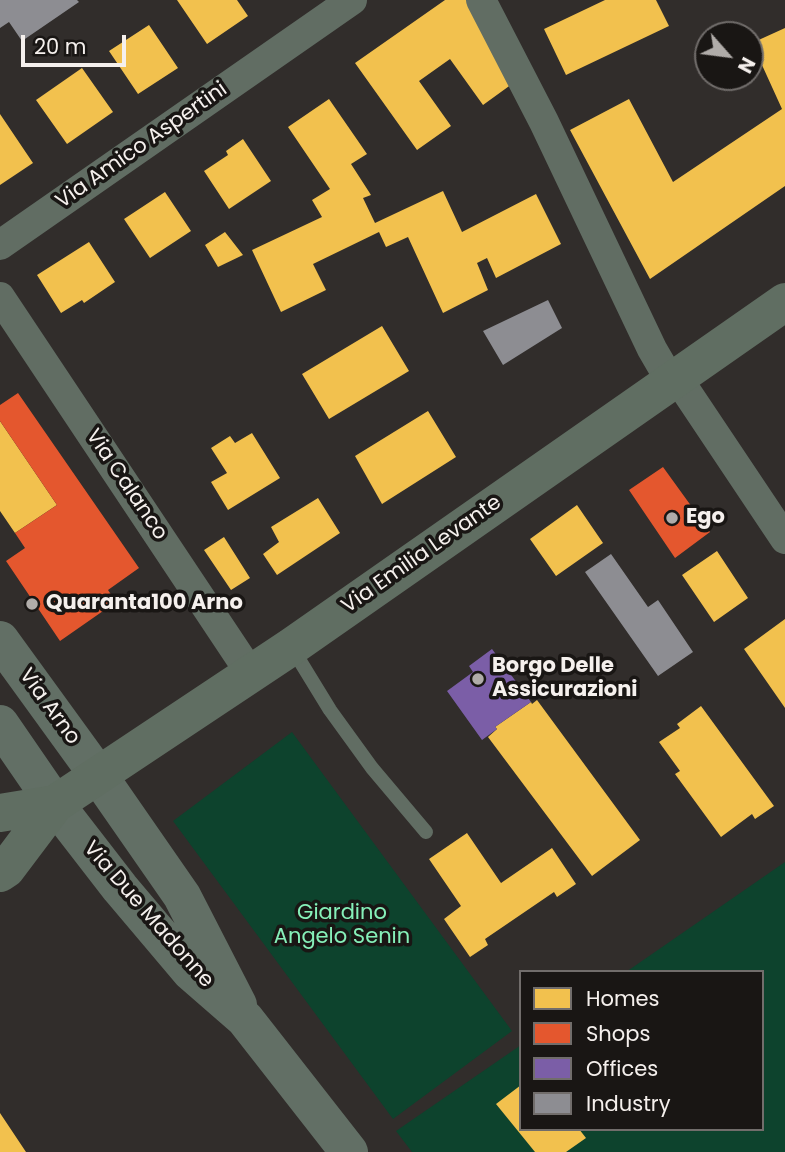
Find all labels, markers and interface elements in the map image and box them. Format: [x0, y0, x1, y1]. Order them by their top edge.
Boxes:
scale bar [24, 21, 130, 65]
north arrow [694, 21, 764, 91]
text: 20 m [34, 32, 87, 61]
text: N [731, 52, 761, 78]
street label: Via Amico Aspertini [51, 77, 233, 215]
street label: Via Calanco [80, 425, 172, 545]
street label: Via Emilia Levante [337, 490, 507, 620]
place label: Ego [686, 505, 725, 531]
marker: Ego [664, 510, 680, 526]
place label: Quaranta100 Arno [46, 591, 243, 617]
marker: Quaranta100 Arno [24, 596, 40, 612]
place label: Borgo Delle Assicurazioni [492, 654, 638, 704]
street label: Via Arno [13, 664, 85, 750]
marker: Borgo Delle Assicurazioni [470, 671, 486, 687]
street label: Via Due Madonne [78, 837, 218, 993]
park label: Giardino Angelo Senin [274, 901, 410, 951]
legend [519, 970, 764, 1131]
text: Homes [586, 984, 660, 1013]
text: Shops [586, 1019, 650, 1048]
text: Offices [586, 1054, 658, 1083]
text: Industry [586, 1089, 671, 1118]

